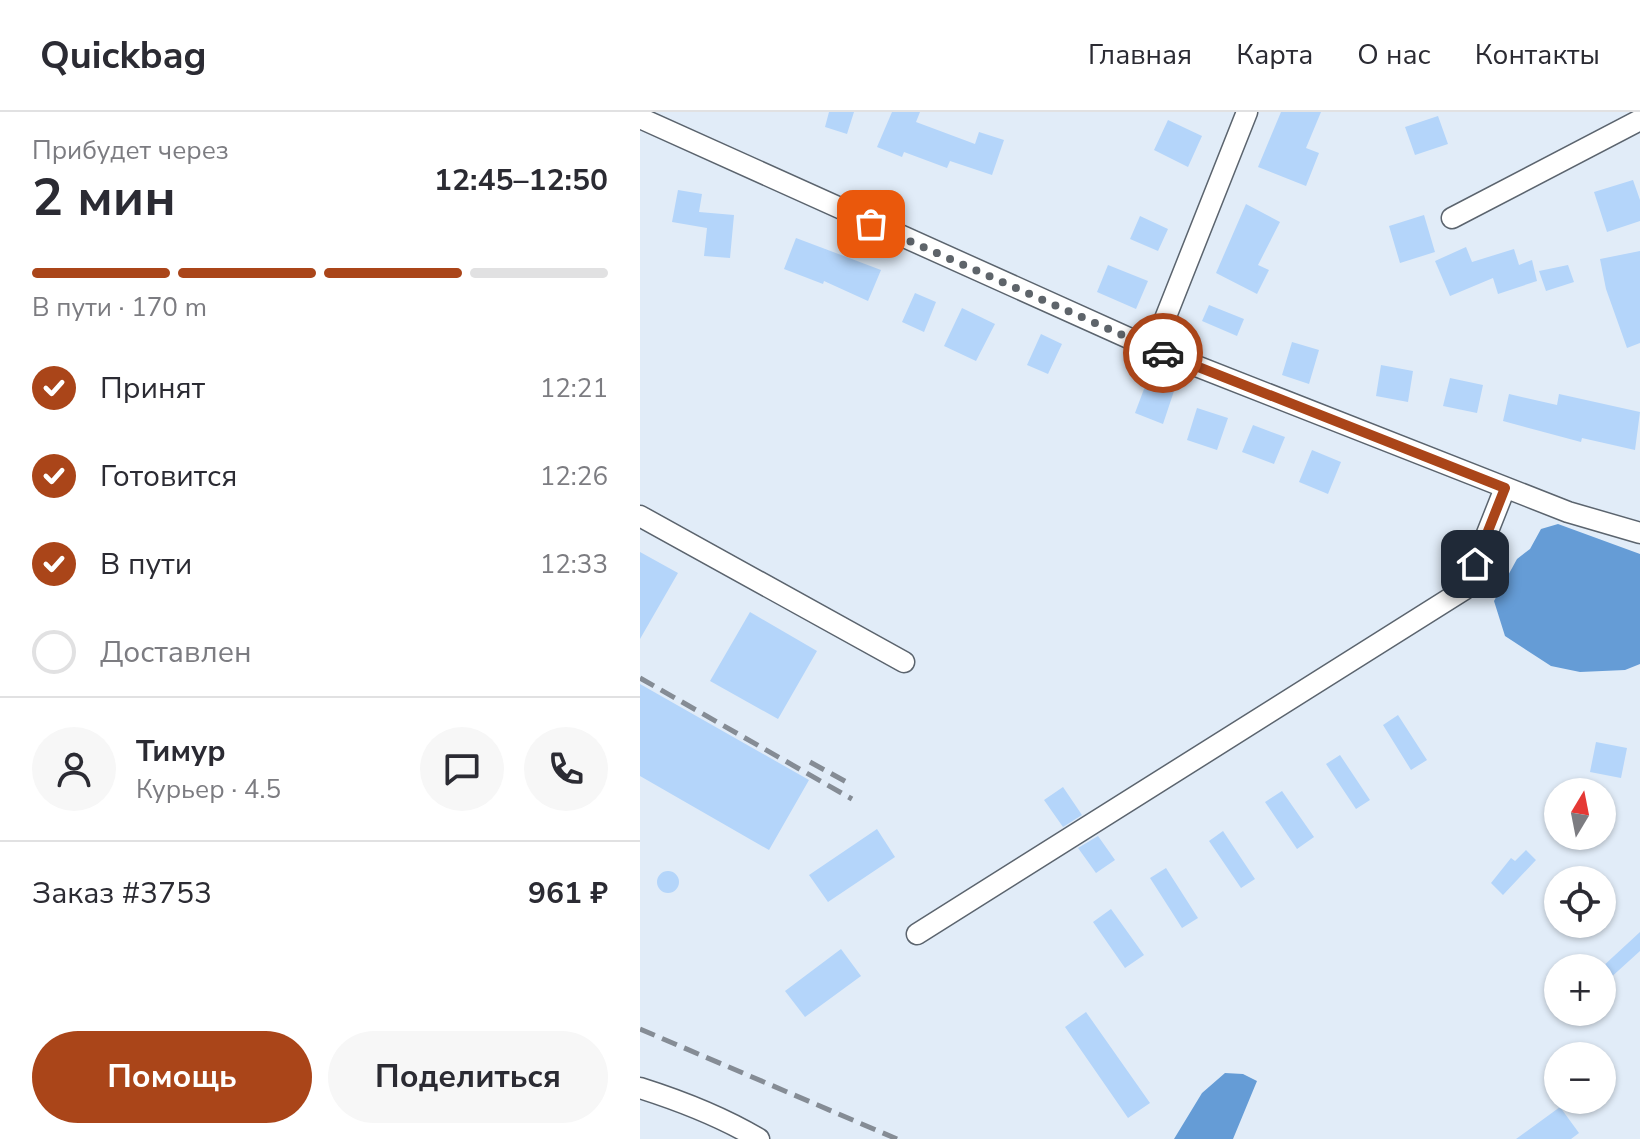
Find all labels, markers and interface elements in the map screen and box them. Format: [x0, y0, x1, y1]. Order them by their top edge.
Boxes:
text: Quickbag [40, 30, 206, 81]
text: Главная [1088, 36, 1192, 74]
text: Карта [1236, 36, 1313, 74]
text: О нас [1357, 36, 1431, 74]
text: Контакты [1475, 36, 1600, 74]
text: Прибудет через [32, 133, 229, 168]
text: 12:45–12:50 [434, 160, 608, 201]
text: 2 мин [32, 162, 176, 233]
pin [837, 190, 905, 258]
icon: bag [849, 202, 893, 246]
text: В пути · 170 m [32, 290, 207, 325]
courier [1123, 313, 1203, 393]
icon: car [1141, 331, 1185, 375]
icon: check [32, 366, 76, 410]
text: Принят [100, 368, 205, 409]
text: 12:21 [540, 371, 608, 406]
icon: check [32, 454, 76, 498]
text: Готовится [100, 456, 237, 497]
text: 12:26 [540, 459, 608, 494]
pin [1441, 530, 1509, 598]
icon: check [32, 542, 76, 586]
icon: home [1453, 542, 1497, 586]
text: В пути [100, 544, 192, 585]
text: 12:33 [540, 547, 608, 582]
text: Доставлен [100, 632, 252, 673]
button: person [32, 727, 116, 811]
button: chat [420, 727, 504, 811]
button: phone [524, 727, 608, 811]
text: Тимур [136, 731, 226, 772]
text: Курьер · 4.5 [136, 772, 281, 807]
north arrow [1544, 778, 1616, 850]
map controls [1544, 778, 1616, 1114]
button: locate [1544, 866, 1616, 938]
text: Заказ #3753 [32, 873, 212, 914]
text: 961 ₽ [528, 873, 608, 914]
button: + [1544, 954, 1616, 1026]
button: Помощь [32, 1031, 312, 1123]
button: Поделиться [328, 1031, 608, 1123]
button: − [1544, 1042, 1616, 1114]

